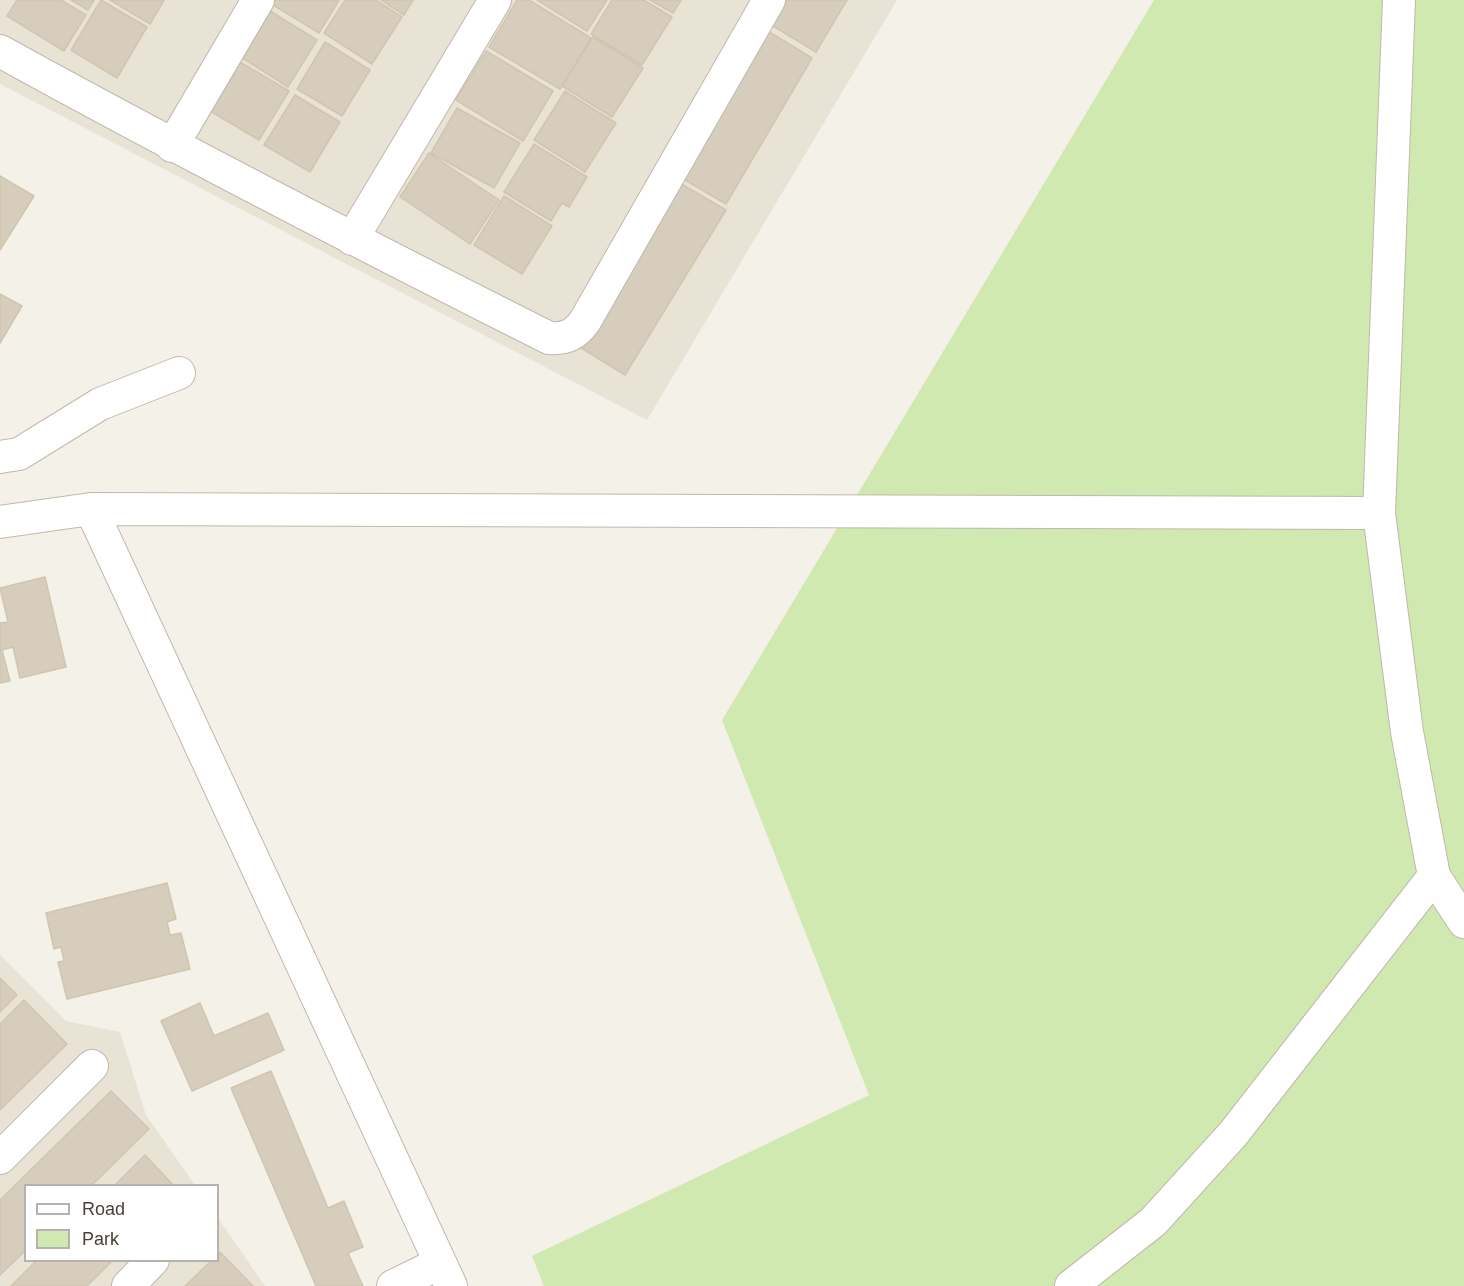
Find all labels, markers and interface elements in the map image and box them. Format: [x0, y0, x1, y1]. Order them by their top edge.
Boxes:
legend [24, 1184, 219, 1262]
text: Road [82, 1199, 125, 1219]
text: Park [82, 1229, 119, 1249]

